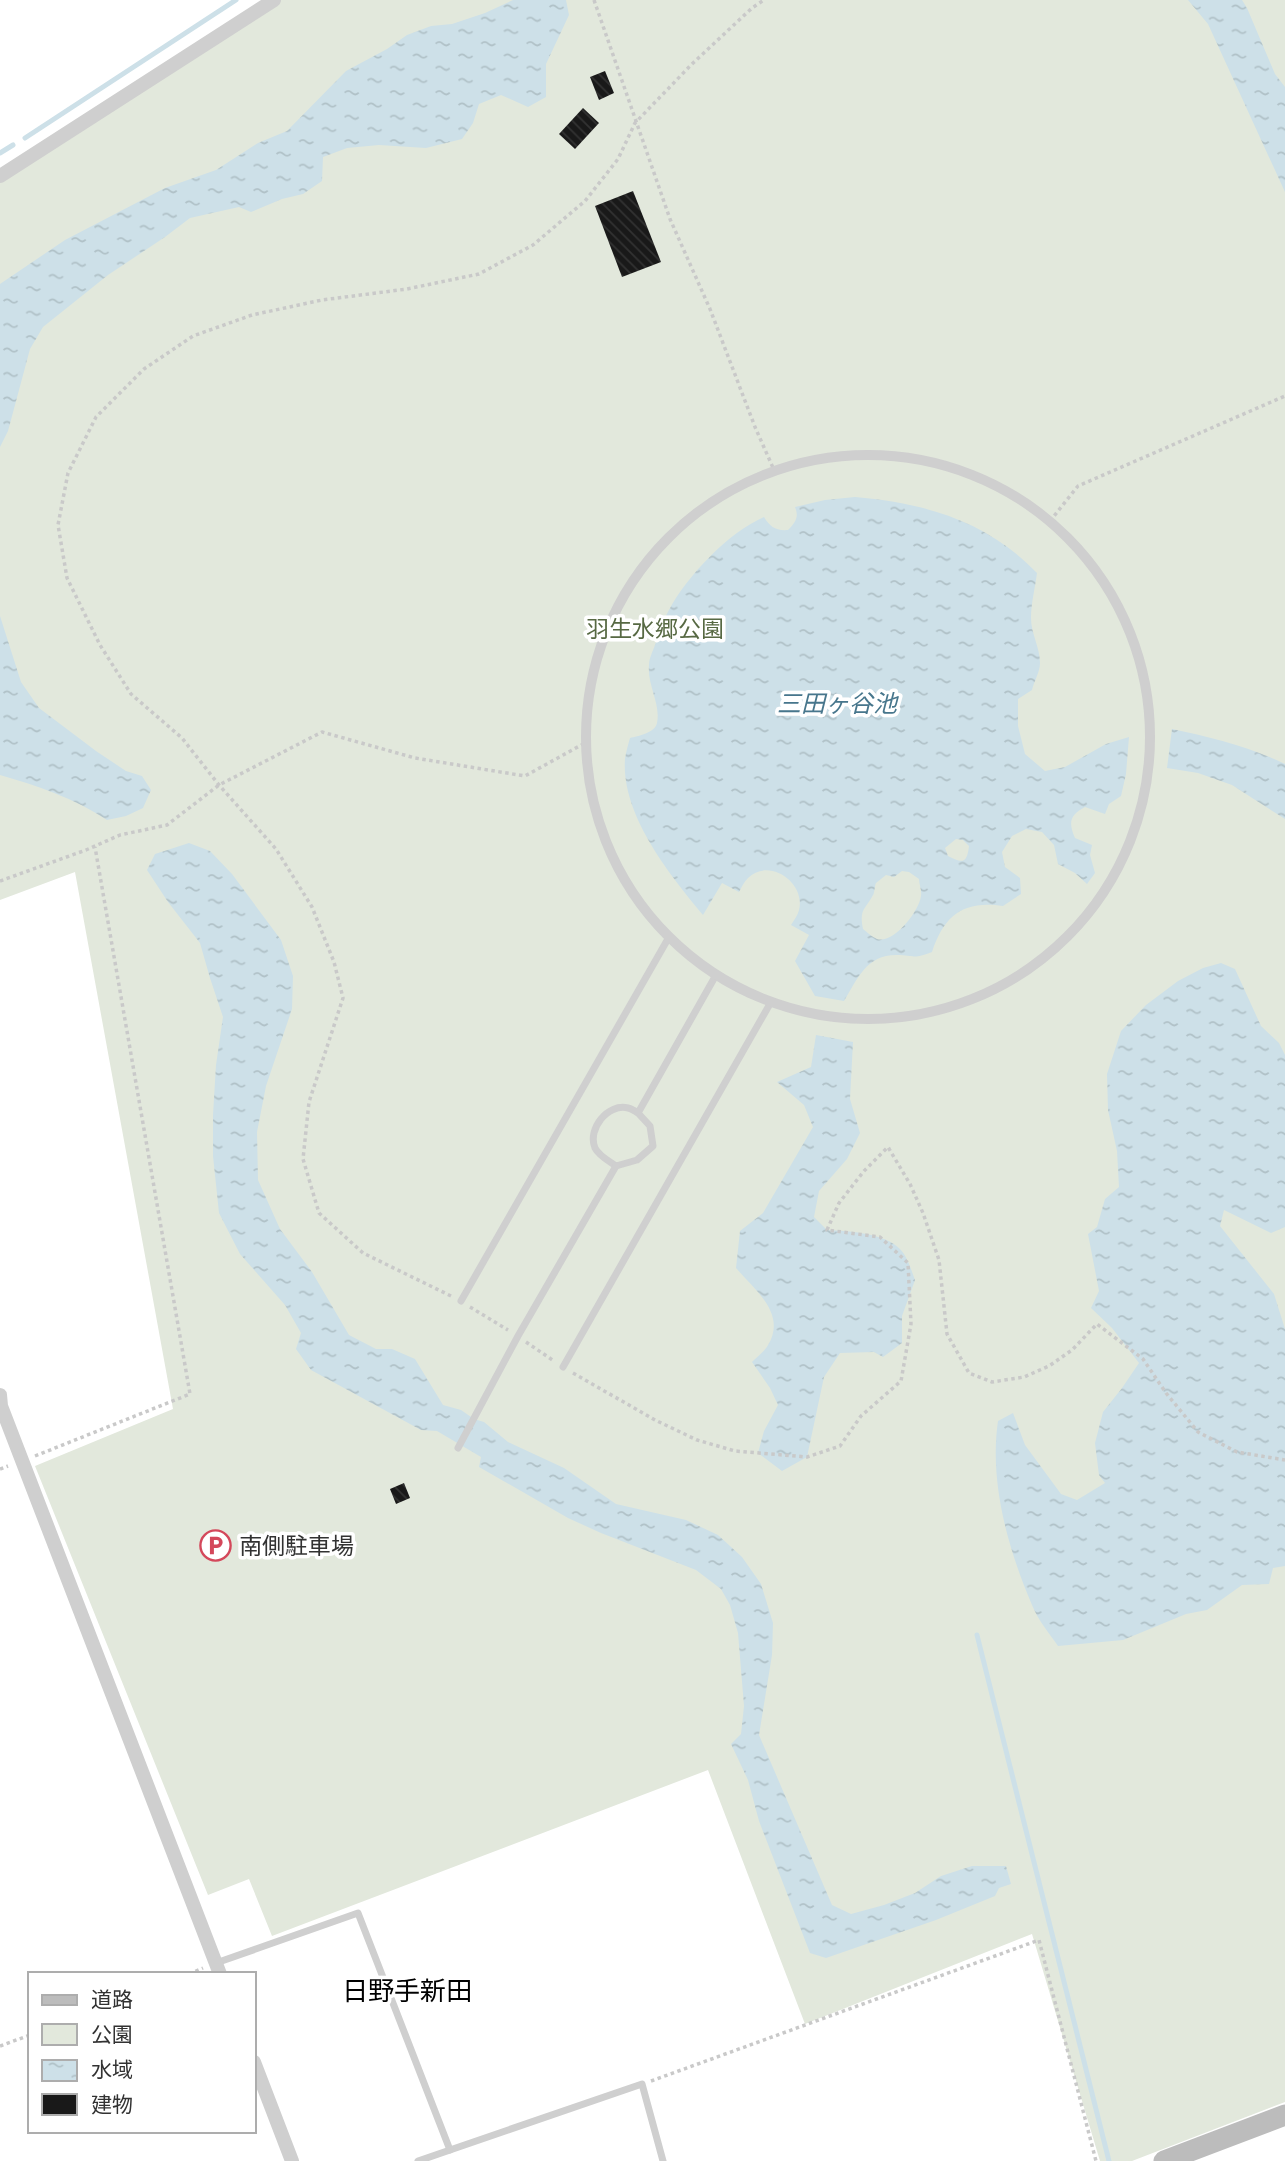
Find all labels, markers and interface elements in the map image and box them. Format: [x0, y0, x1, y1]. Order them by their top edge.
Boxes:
park label: 羽生水郷公園 [586, 616, 724, 642]
water label: 三田ヶ谷池 [777, 690, 899, 717]
parking icon: 南側駐車場 [199, 1529, 233, 1563]
place label: 南側駐車場 [239, 1533, 354, 1559]
legend [28, 1972, 256, 2133]
district label: 日野手新田 [342, 1976, 472, 2006]
text: 道路 [91, 1988, 133, 2011]
text: 公園 [91, 2023, 133, 2046]
text: 水域 [91, 2058, 133, 2081]
text: 建物 [91, 2093, 133, 2116]

